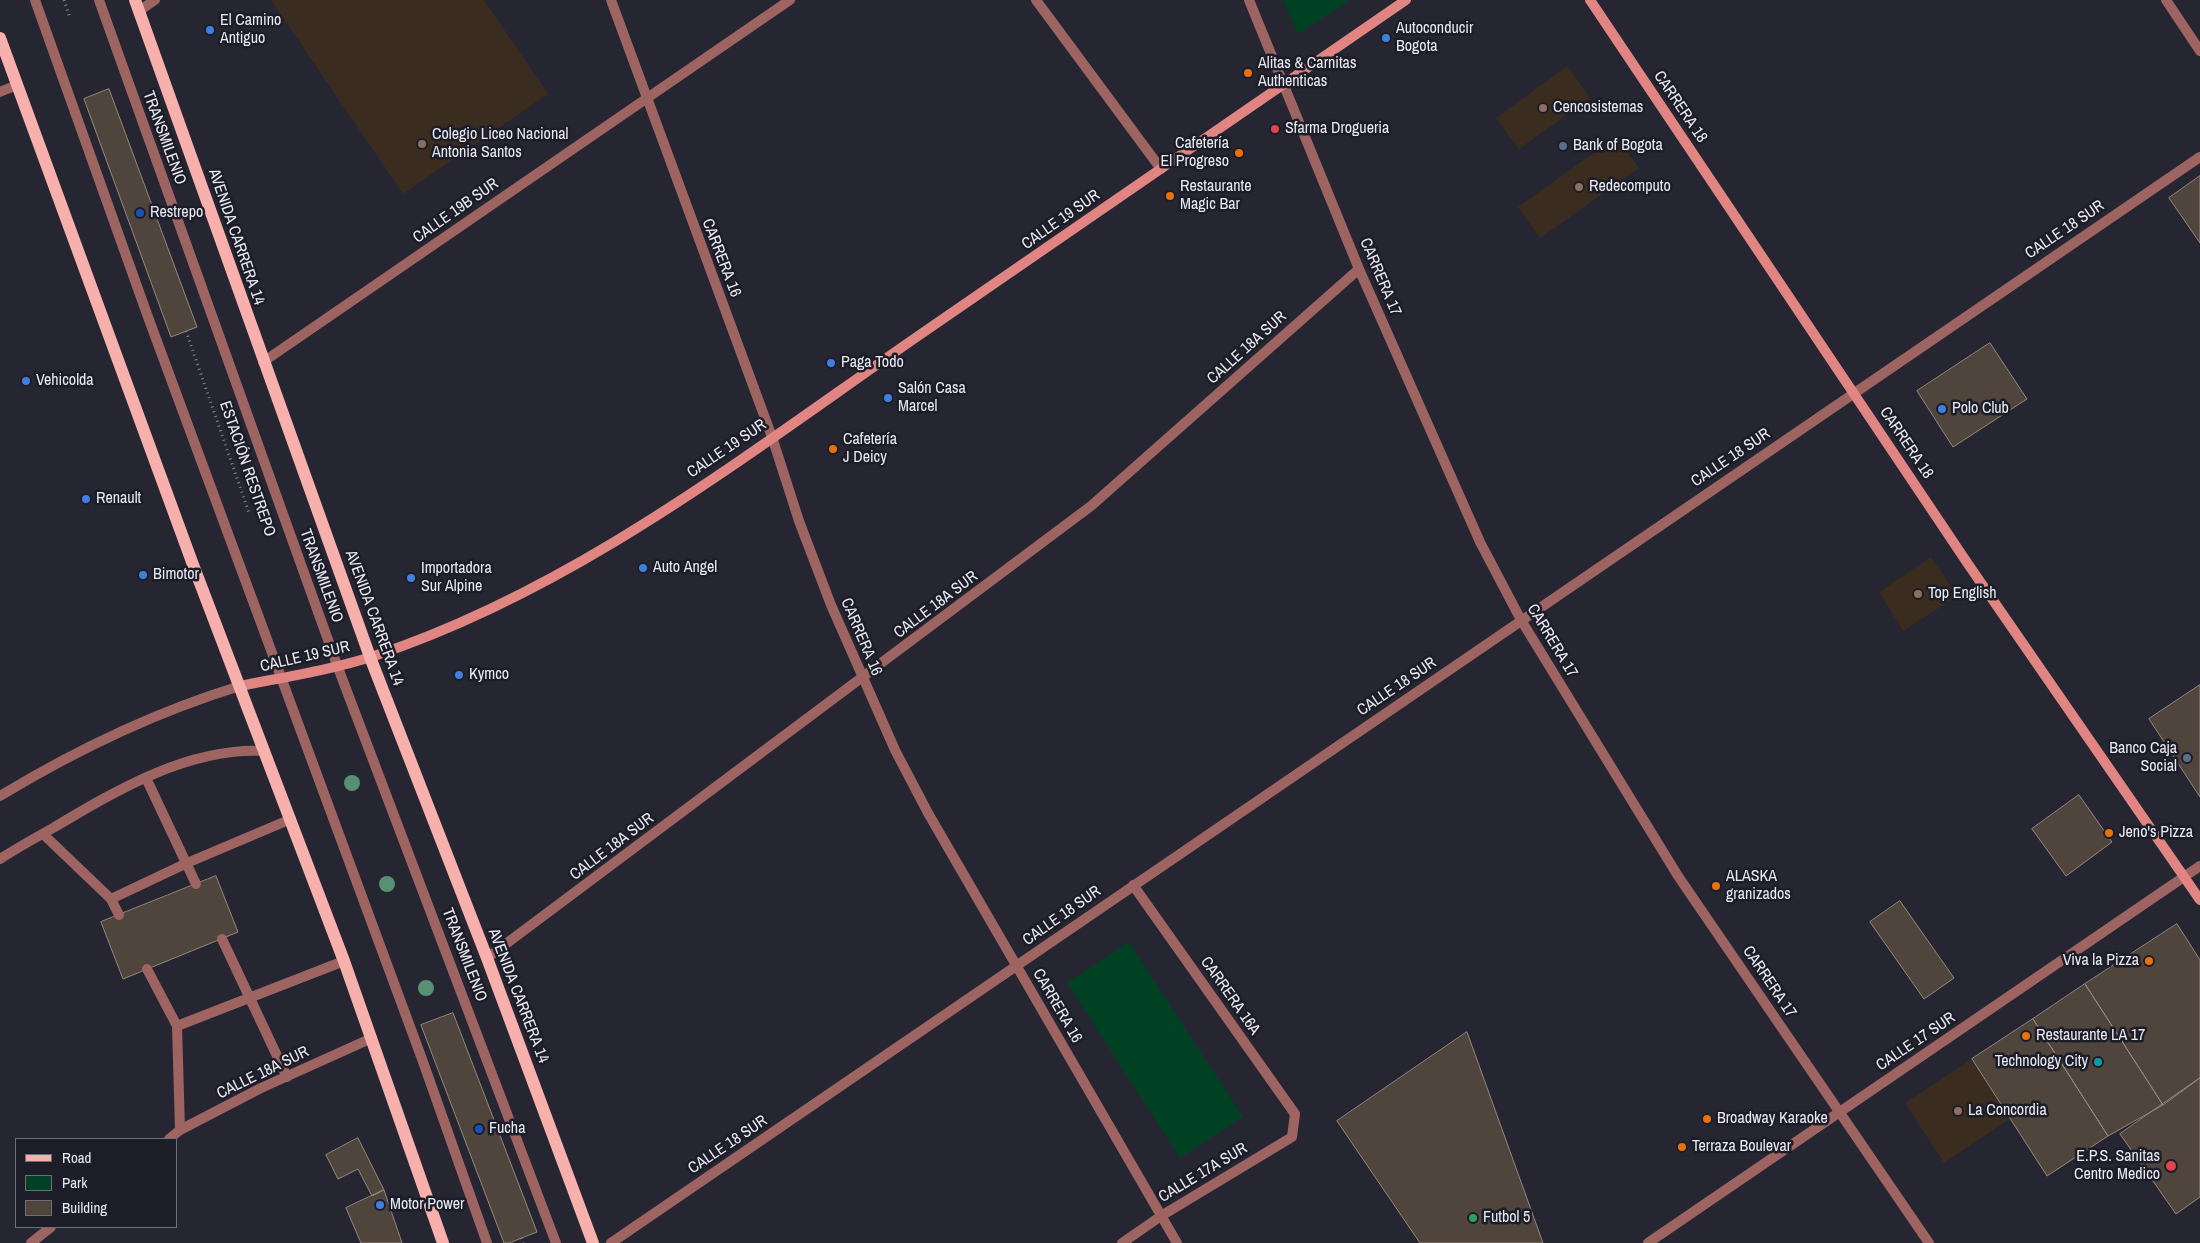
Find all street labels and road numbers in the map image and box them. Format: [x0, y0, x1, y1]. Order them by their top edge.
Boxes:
street label: CARRERA 18 [1649, 67, 1711, 147]
street label: TRANSMILENIO [138, 88, 190, 188]
street label: AVENIDA CARRERA 14 [204, 166, 268, 308]
street label: CALLE 19B SUR [410, 174, 502, 248]
street label: CALLE 19 SUR [1018, 186, 1104, 254]
street label: CALLE 18 SUR [2022, 197, 2108, 263]
street label: CARRERA 16 [697, 216, 745, 300]
street label: CARRERA 17 [1355, 235, 1405, 319]
street label: CALLE 18A SUR [1203, 307, 1291, 389]
street label: ESTACIÓN RESTREPO [215, 399, 279, 539]
street label: CARRERA 18 [1875, 403, 1937, 483]
street label: CALLE 19 SUR [684, 416, 770, 482]
street label: CALLE 18 SUR [1688, 425, 1774, 491]
street label: TRANSMILENIO [295, 526, 347, 626]
street label: AVENIDA CARRERA 14 [341, 548, 407, 688]
street label: CALLE 18A SUR [890, 567, 982, 643]
street label: CARRERA 16 [836, 595, 886, 679]
street label: CARRERA 17 [1523, 601, 1581, 681]
street label: CALLE 19 SUR [258, 637, 352, 677]
street label: CALLE 18 SUR [1354, 654, 1440, 720]
street label: CALLE 18A SUR [566, 809, 658, 885]
street label: CALLE 18 SUR [1019, 882, 1105, 950]
street label: TRANSMILENIO [437, 906, 491, 1004]
street label: AVENIDA CARRERA 14 [483, 926, 553, 1066]
street label: CARRERA 17 [1738, 942, 1800, 1022]
street label: CARRERA 16A [1196, 953, 1264, 1039]
street label: CARRERA 16 [1028, 966, 1086, 1046]
street label: CALLE 17 SUR [1873, 1009, 1959, 1075]
street label: CALLE 18A SUR [214, 1042, 312, 1104]
street label: CALLE 18 SUR [685, 1112, 771, 1178]
street label: CALLE 17A SUR [1155, 1139, 1251, 1207]

